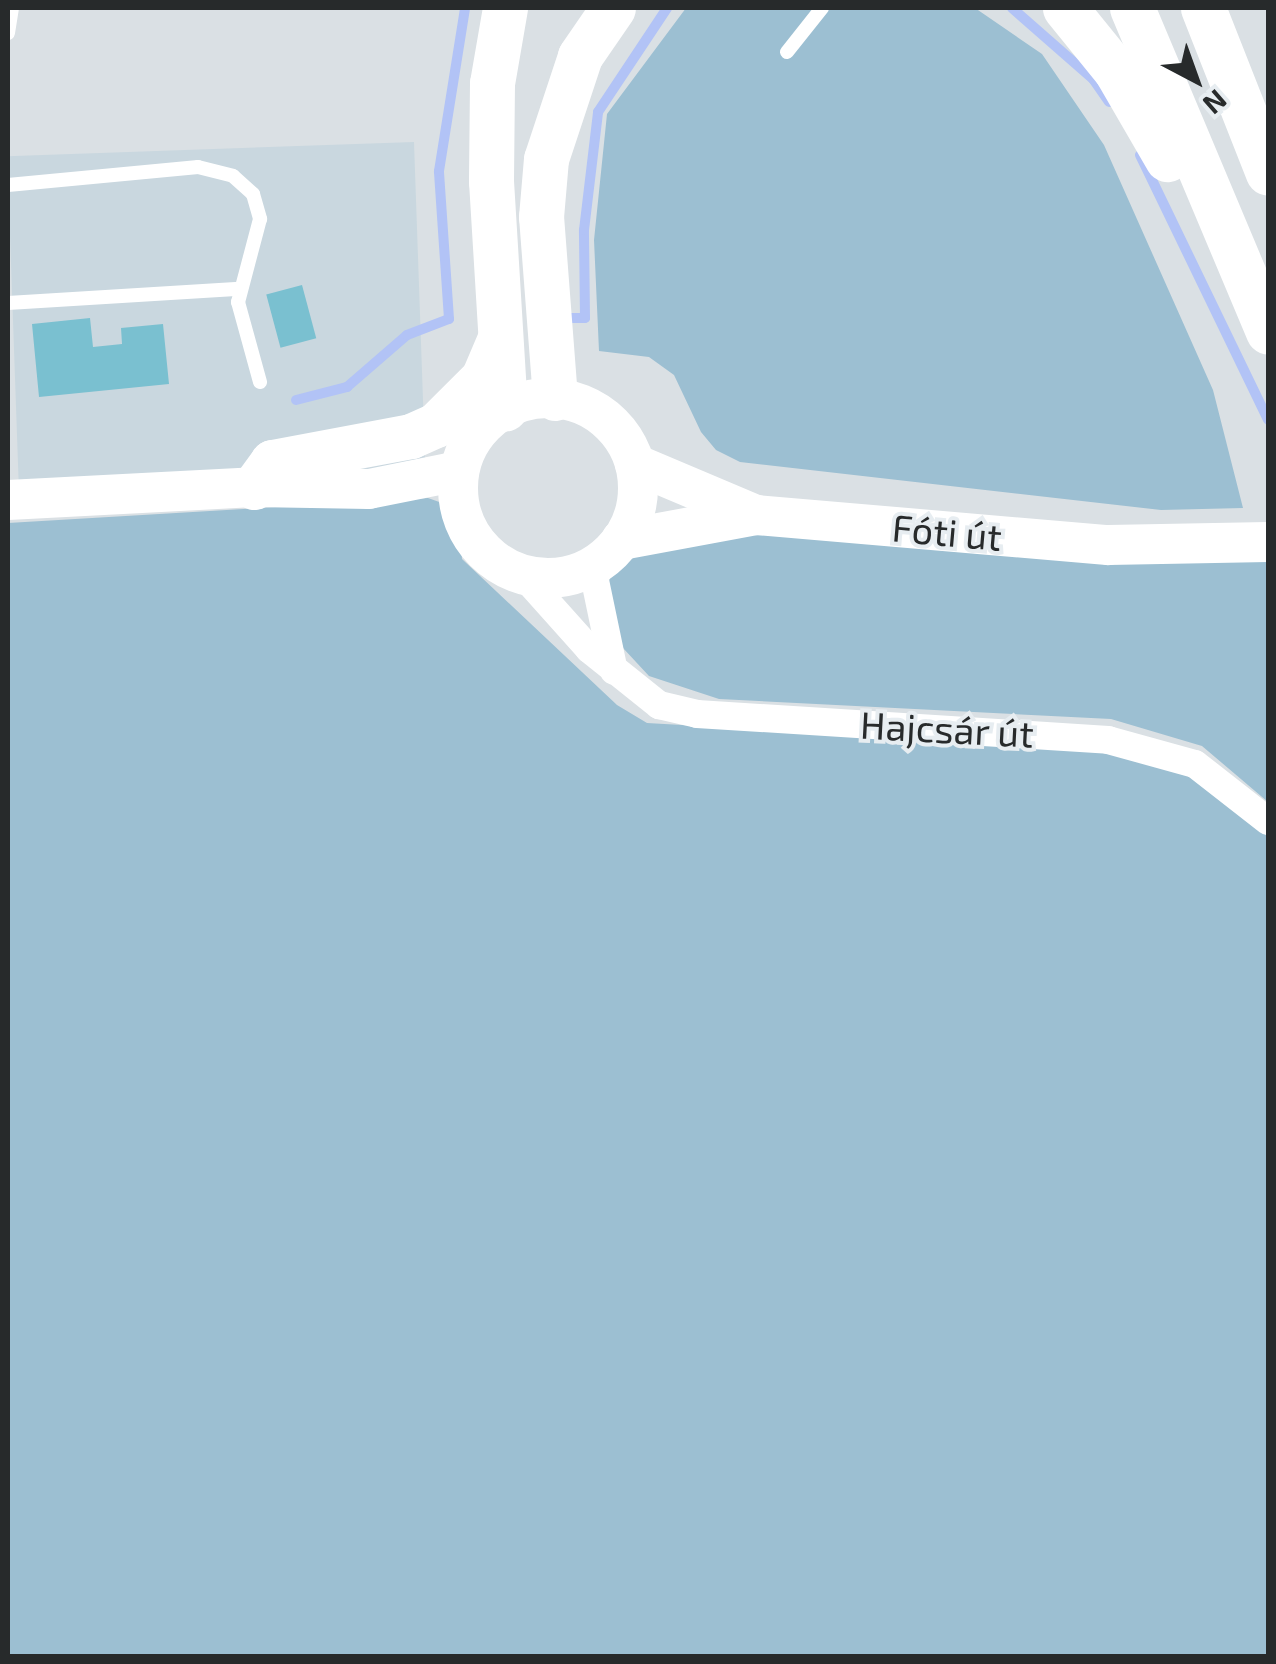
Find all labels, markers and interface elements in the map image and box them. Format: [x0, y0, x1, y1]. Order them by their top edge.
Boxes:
north arrow [1146, 30, 1246, 130]
text: N [1197, 83, 1234, 122]
street label: Fóti út [890, 504, 1004, 560]
street label: Hajcsár út [859, 702, 1035, 756]

